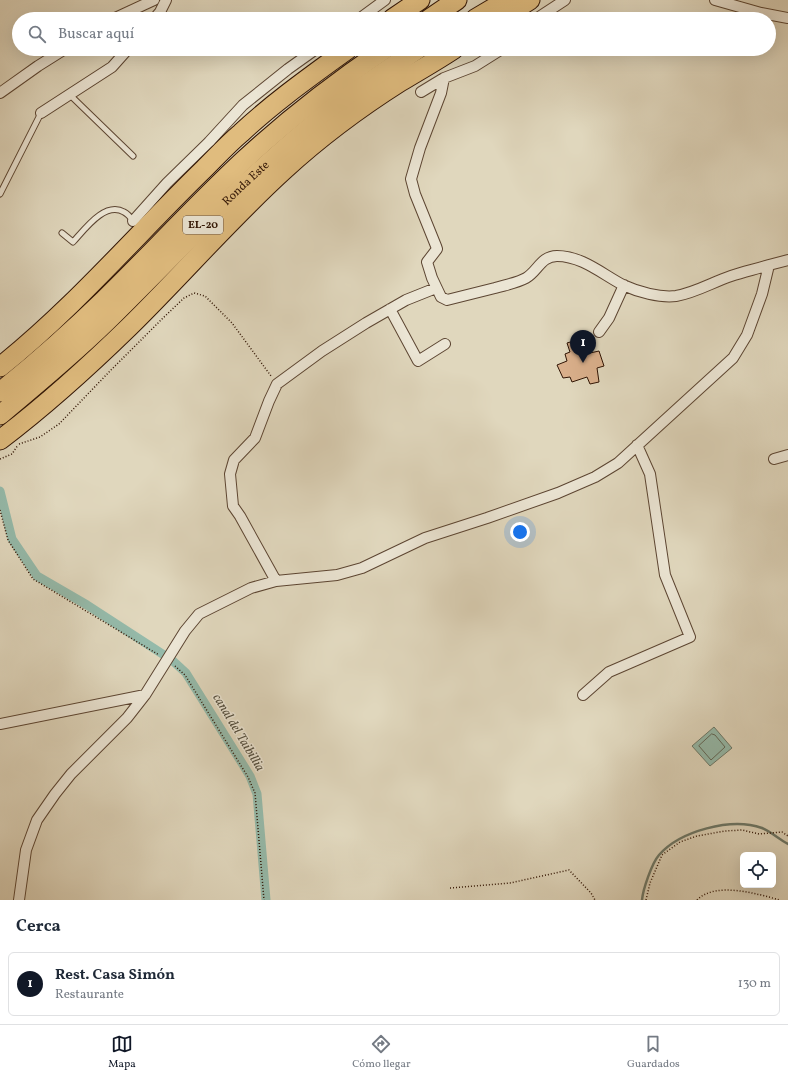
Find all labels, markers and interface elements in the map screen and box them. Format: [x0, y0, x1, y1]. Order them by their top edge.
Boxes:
search box [12, 12, 776, 56]
icon: search [26, 23, 48, 45]
text: Buscar aquí [58, 24, 134, 45]
street label: Ronda Este [219, 157, 273, 210]
road number: EL-20 [183, 216, 223, 234]
pin: 1 [570, 330, 596, 363]
your location [510, 522, 530, 542]
water label: canal del Taibillia [208, 691, 268, 775]
map controls [740, 852, 776, 888]
button: locate [740, 852, 776, 888]
text: Cerca [16, 915, 61, 938]
text: Rest. Casa Simón [55, 965, 175, 986]
text: 1 [27, 975, 33, 993]
text: 130 m [738, 975, 771, 993]
text: Restaurante [55, 986, 124, 1004]
tab: Mapa [108, 1033, 136, 1072]
tab: Cómo llegar [352, 1033, 411, 1072]
tab: Guardados [627, 1033, 680, 1072]

